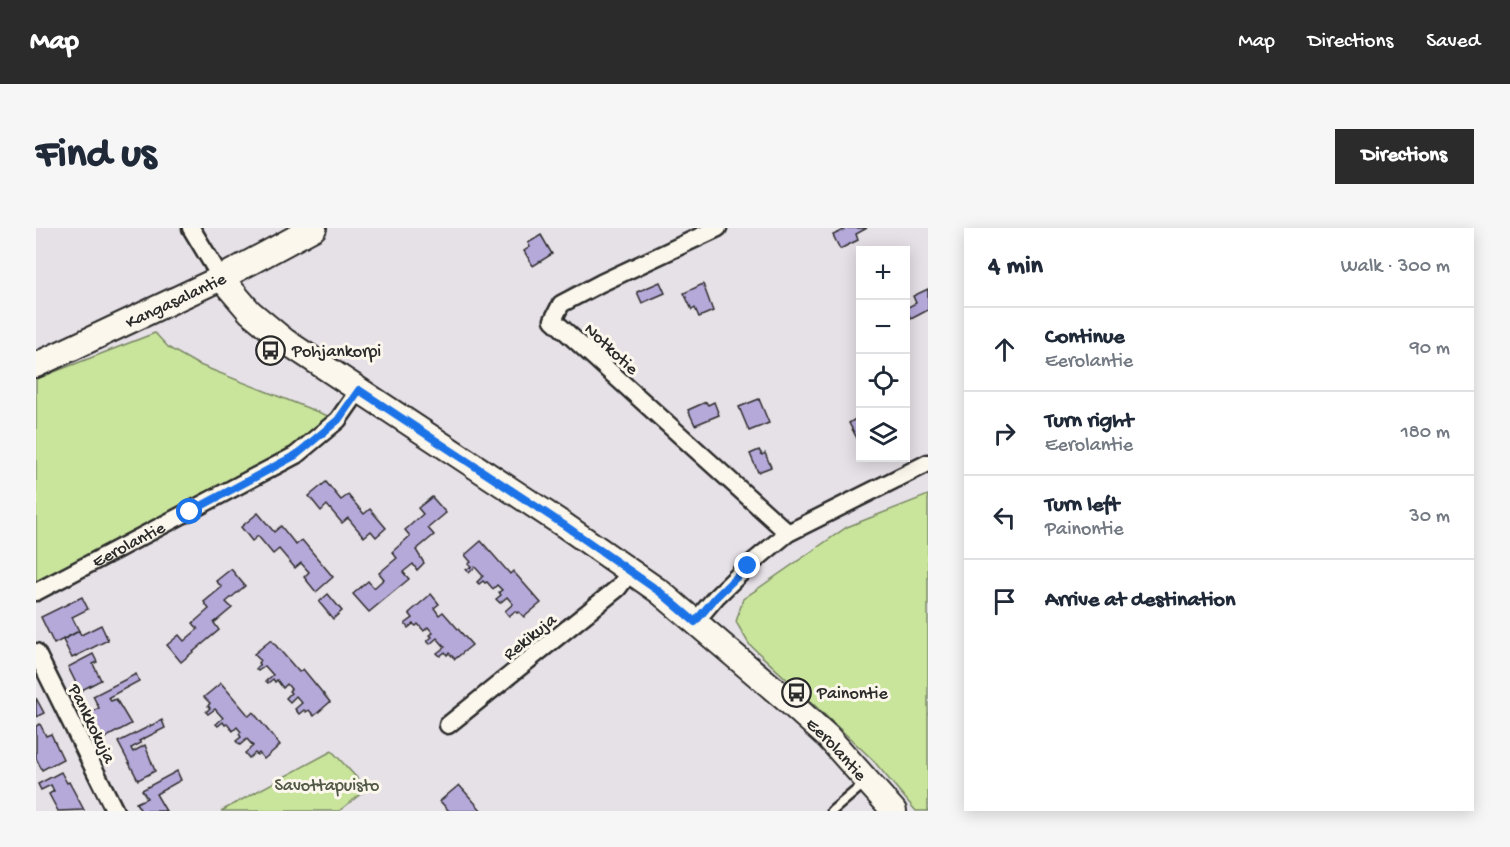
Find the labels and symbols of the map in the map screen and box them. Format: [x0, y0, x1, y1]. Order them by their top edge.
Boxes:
street label: Kangasalantie [123, 269, 231, 334]
street label: Notkotie [579, 320, 642, 381]
bus stop icon: Pohjankorpi [255, 334, 287, 366]
place label: Pohjankorpi [291, 342, 381, 363]
route start [176, 498, 202, 524]
street label: Eerolantie [89, 518, 170, 574]
route end [734, 552, 760, 578]
street label: Rekikuja [500, 610, 562, 666]
bus stop icon: Painontie [780, 676, 812, 708]
street label: Pankkokuja [62, 680, 119, 768]
place label: Painontie [816, 684, 889, 705]
street label: Eerolantie [801, 714, 871, 787]
park label: Savottapuisto [275, 776, 379, 797]

